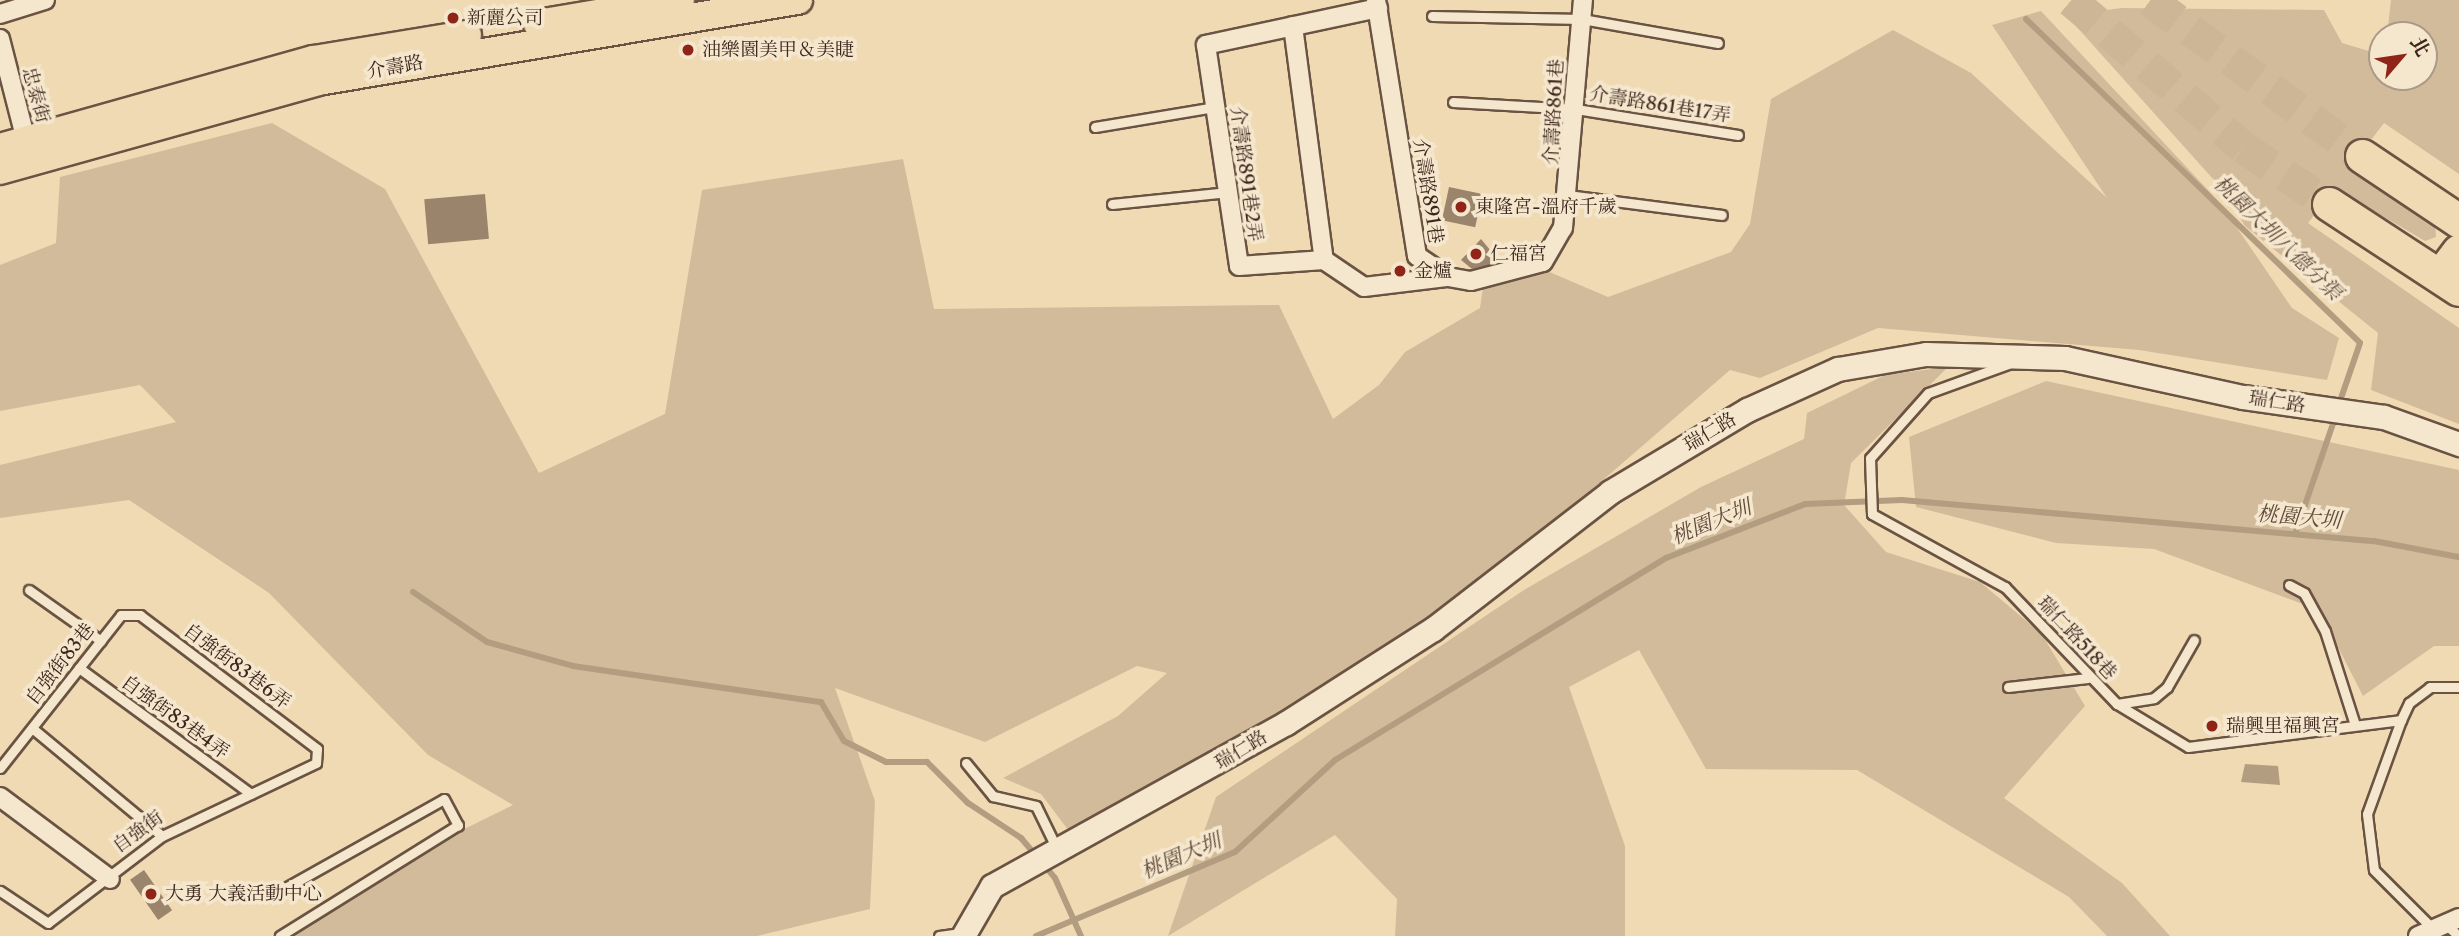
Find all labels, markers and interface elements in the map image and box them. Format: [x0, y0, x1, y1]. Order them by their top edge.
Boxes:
place label: 新麗公司 [467, 7, 543, 29]
marker: 新麗公司 [445, 10, 461, 26]
north arrow [2368, 21, 2438, 91]
text: 北 [2405, 33, 2435, 60]
place label: 油樂園美甲＆美睫 [702, 39, 854, 61]
marker: 油樂園美甲＆美睫 [680, 42, 696, 58]
street label: 介壽路 [365, 51, 425, 83]
street label: 介壽路861巷 [1540, 58, 1568, 166]
street label: 忠泰街 [18, 65, 54, 125]
street label: 介壽路861巷17弄 [1588, 83, 1732, 127]
street label: 介壽路891巷2弄 [1225, 105, 1267, 243]
street label: 介壽路891巷 [1408, 137, 1448, 245]
water label: 桃園大圳八德分渠 [2209, 171, 2347, 305]
place label: 東隆宮-溫府千歲 [1475, 196, 1617, 218]
marker: 東隆宮-溫府千歲 [1453, 199, 1469, 215]
place label: 仁福宮 [1490, 243, 1547, 265]
marker: 仁福宮 [1468, 246, 1484, 262]
place label: 金爐 [1414, 260, 1452, 282]
marker: 金爐 [1392, 263, 1408, 279]
street label: 瑞仁路 [2247, 386, 2307, 418]
street label: 瑞仁路 [1680, 408, 1740, 456]
water label: 桃園大圳 [1667, 495, 1755, 549]
water label: 桃園大圳 [2256, 501, 2342, 533]
street label: 瑞仁路518巷 [2033, 592, 2121, 684]
street label: 自強街83巷 [21, 618, 99, 710]
street label: 自強街83巷6弄 [179, 618, 295, 714]
street label: 自強街83巷4弄 [117, 670, 233, 764]
place label: 瑞興里福興宮 [2226, 715, 2340, 737]
marker: 瑞興里福興宮 [2204, 718, 2220, 734]
street label: 瑞仁路 [1211, 726, 1271, 774]
street label: 自強街 [108, 806, 168, 858]
water label: 桃園大圳 [1137, 828, 1225, 884]
place label: 大勇 大義活動中心 [165, 883, 322, 905]
marker: 大勇 大義活動中心 [143, 886, 159, 902]

